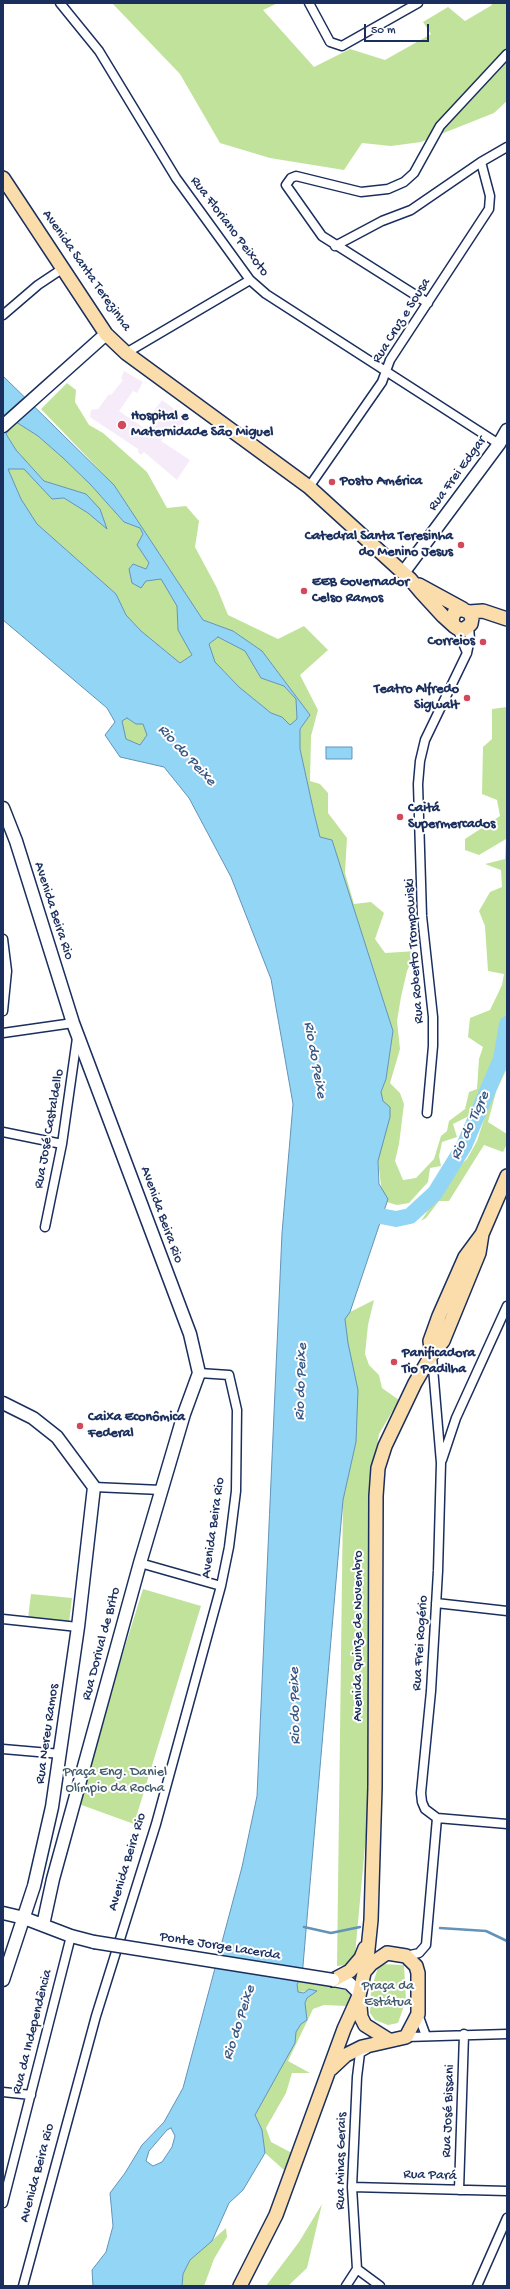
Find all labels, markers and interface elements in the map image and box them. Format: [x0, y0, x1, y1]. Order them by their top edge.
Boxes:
scale bar [366, 16, 431, 42]
text: 50 m [371, 24, 396, 38]
street label: Rua Floriano Peixoto [186, 174, 272, 280]
street label: Avenida Santa Terezinha [38, 207, 134, 335]
street label: Rua Cruz e Sousa [369, 275, 435, 367]
place label: Hospital e Maternidade São Miguel [131, 409, 273, 442]
marker: Hospital e Maternidade São Miguel [116, 419, 128, 431]
street label: Rua Frei Edgar [425, 433, 491, 515]
place label: Posto América [340, 474, 422, 490]
marker: Posto América [327, 477, 337, 487]
place label: Catedral Santa Teresinha do Menino Jesus [305, 529, 453, 562]
marker: Catedral Santa Teresinha do Menino Jesus [456, 540, 466, 550]
place label: EEB Governador Celso Ramos [312, 575, 409, 608]
marker: EEB Governador Celso Ramos [299, 586, 309, 596]
place label: Correios [428, 634, 475, 650]
marker: Correios [478, 637, 488, 647]
place label: Teatro Alfredo Sigwalt [374, 682, 459, 714]
marker: Teatro Alfredo Sigwalt [462, 693, 472, 703]
water label: Rio do Peixe [153, 722, 219, 790]
place label: Caitá Supermercados [408, 801, 495, 834]
marker: Caitá Supermercados [395, 812, 405, 822]
street label: Avenida Beira Rio [29, 860, 77, 962]
street label: Rua Roberto Trompowiski [402, 878, 428, 1024]
water label: Rio do Peixe [298, 1020, 330, 1100]
street label: Rua José Castaldello [31, 1068, 69, 1190]
water label: Rio do Tigre [447, 1089, 495, 1163]
street label: Avenida Beira Rio [136, 1164, 186, 1266]
water label: Rio do Peixe [292, 1343, 312, 1421]
place label: Panificadora Tio Padilha [402, 1346, 475, 1378]
marker: Panificadora Tio Padilha [389, 1357, 399, 1367]
place label: Caixa Econômica Federal [88, 1410, 185, 1442]
marker: Caixa Econômica Federal [75, 1421, 85, 1431]
street label: Avenida Beira Rio [199, 1476, 229, 1580]
street label: Avenida Quinze de Novembro [351, 1550, 367, 1722]
street label: Rua Dorival de Brito [79, 1586, 125, 1702]
street label: Rua Frei Rogério [409, 1595, 433, 1691]
water label: Rio do Peixe [286, 1667, 306, 1745]
street label: Rua Nereu Ramos [33, 1683, 63, 1785]
park label: Praça Eng. Daniel Olímpio da Rocha [63, 1765, 167, 1798]
street label: Avenida Beira Rio [105, 1811, 151, 1913]
street label: Ponte Jorge Lacerda [159, 1929, 281, 1965]
street label: Rua da Independência [9, 1968, 57, 2096]
park label: Praça da Estátua [362, 1979, 414, 2012]
water label: Rio do Peixe [219, 1983, 261, 2063]
street label: Rua José Bissani [439, 2064, 459, 2158]
street label: Rua Minas Gerais [333, 2112, 351, 2210]
street label: Avenida Beira Rio [17, 2122, 59, 2224]
street label: Rua Pará [403, 2167, 457, 2185]

